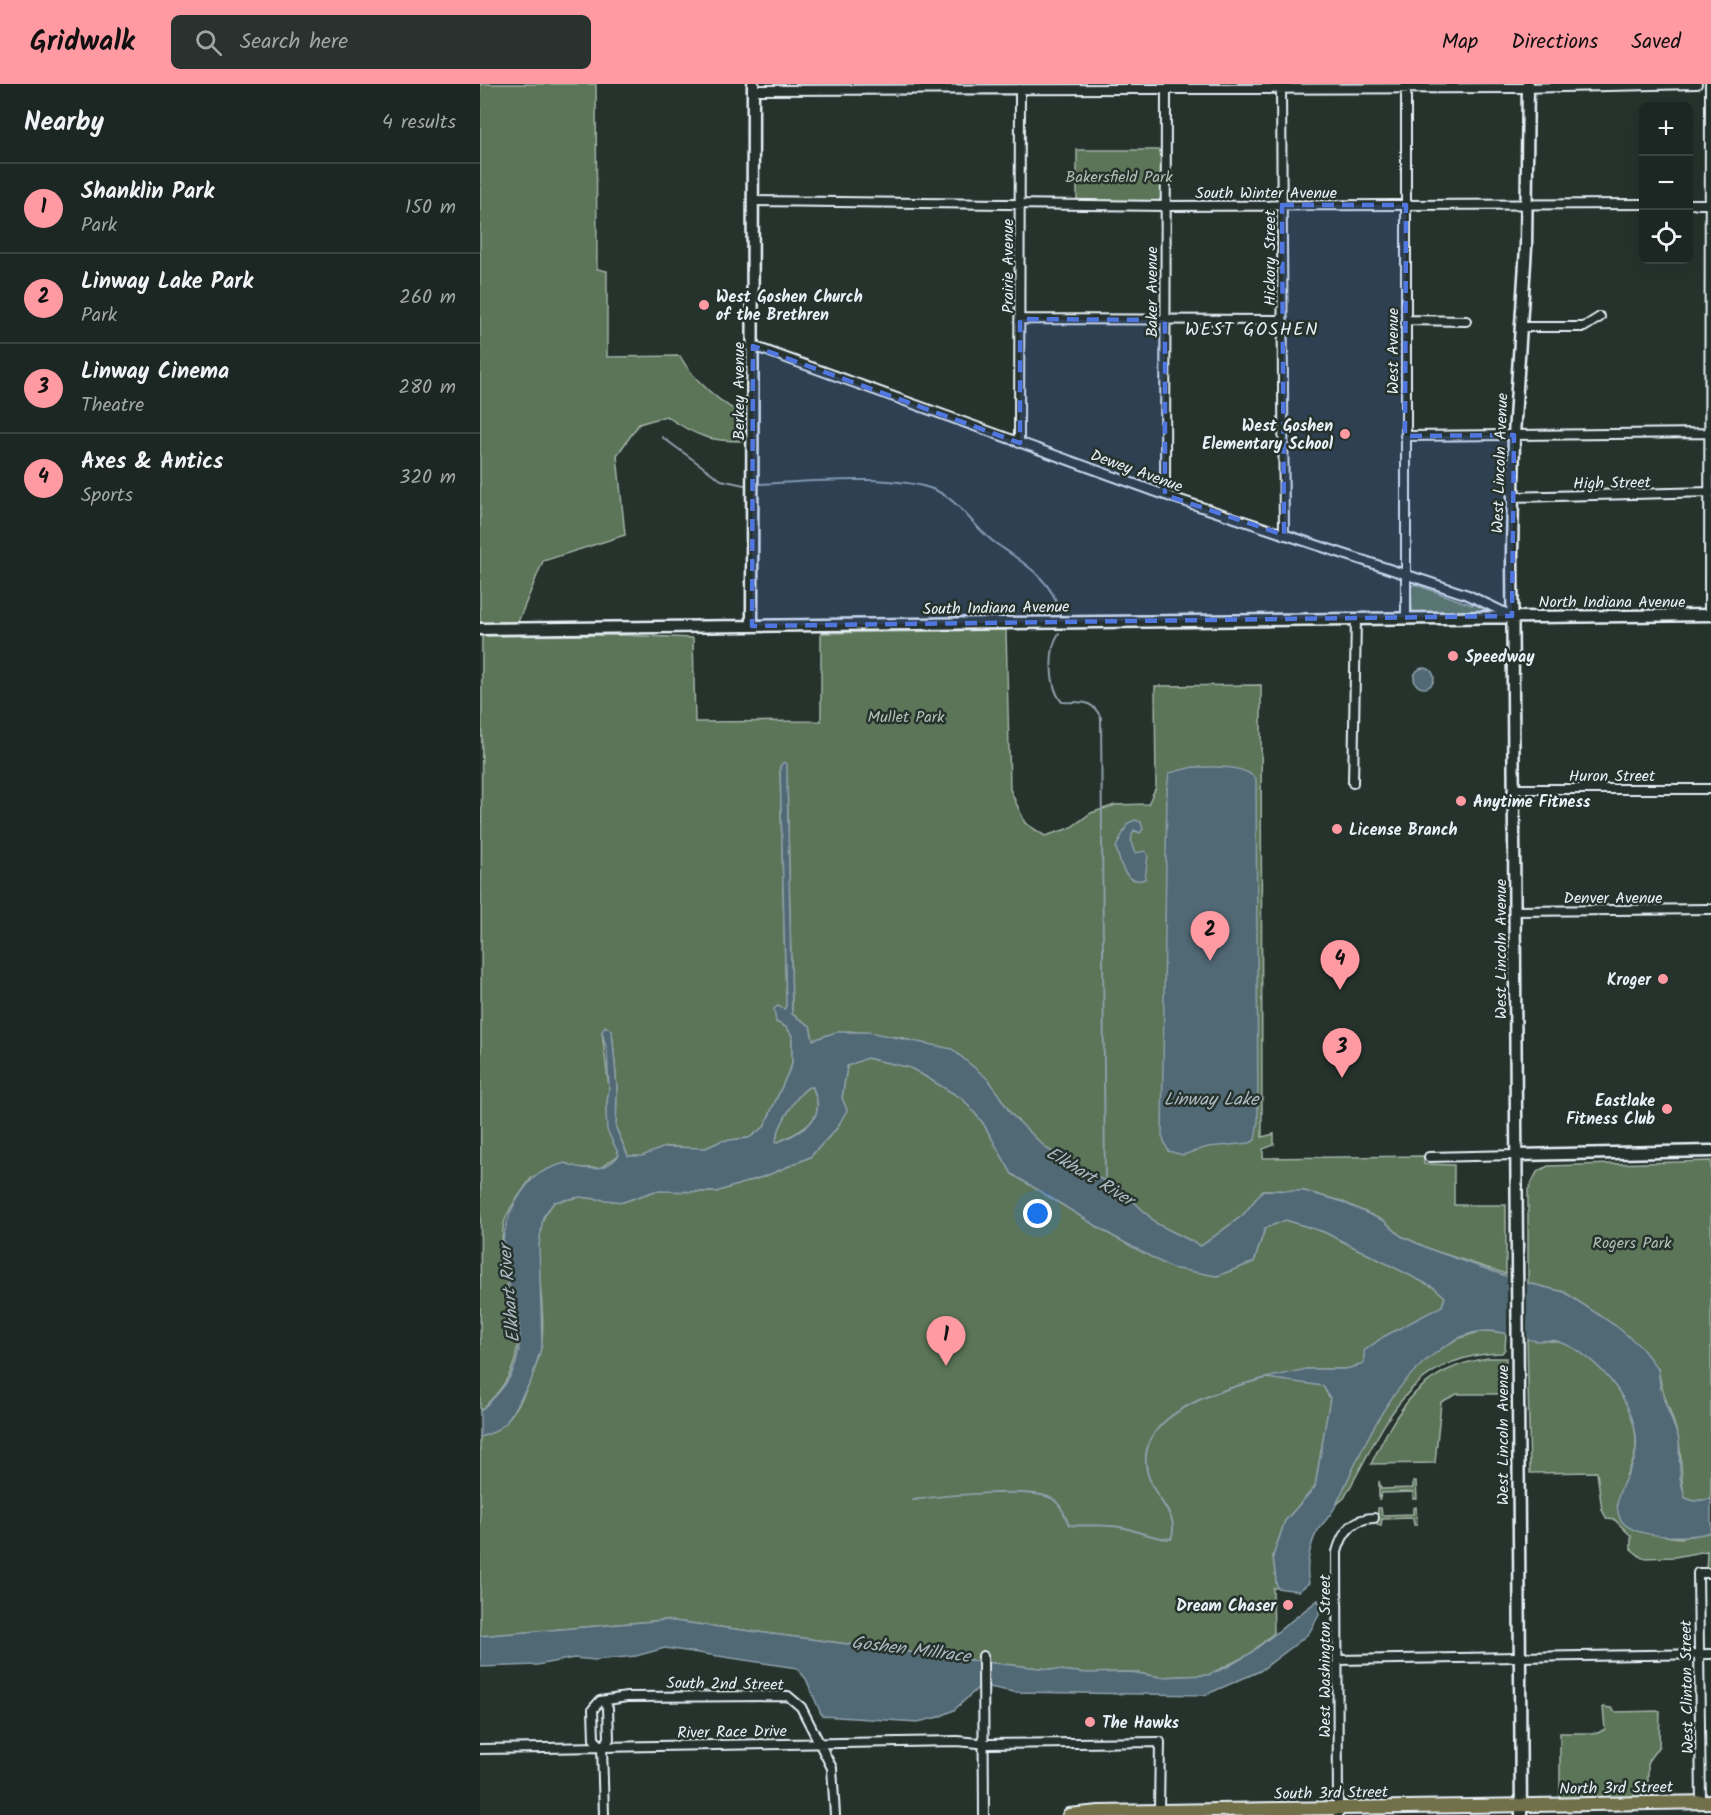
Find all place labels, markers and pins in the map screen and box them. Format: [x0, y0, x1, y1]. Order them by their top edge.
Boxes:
place label: West Goshen Church of the Brethren [716, 285, 863, 328]
marker: West Goshen Church of the Brethren [697, 298, 711, 312]
place label: West Goshen Elementary School [1202, 414, 1334, 457]
marker: West Goshen Elementary School [1338, 427, 1352, 441]
place label: Speedway [1465, 645, 1535, 670]
marker: Speedway [1446, 649, 1460, 663]
place label: Anytime Fitness [1473, 790, 1591, 815]
marker: Anytime Fitness [1454, 794, 1468, 808]
place label: License Branch [1349, 818, 1457, 843]
marker: License Branch [1330, 822, 1344, 836]
pin: 2 [1190, 912, 1230, 961]
pin: 4 [1320, 940, 1360, 990]
place label: Kroger [1607, 968, 1652, 993]
marker: Kroger [1656, 972, 1670, 986]
pin: 3 [1322, 1028, 1362, 1078]
place label: Eastlake Fitness Club [1566, 1089, 1655, 1132]
marker: Eastlake Fitness Club [1660, 1102, 1674, 1116]
pin: 1 [926, 1316, 966, 1366]
place label: Dream Chaser [1176, 1594, 1277, 1619]
marker: Dream Chaser [1281, 1598, 1295, 1612]
place label: The Hawks [1102, 1711, 1180, 1736]
marker: The Hawks [1083, 1715, 1097, 1729]

